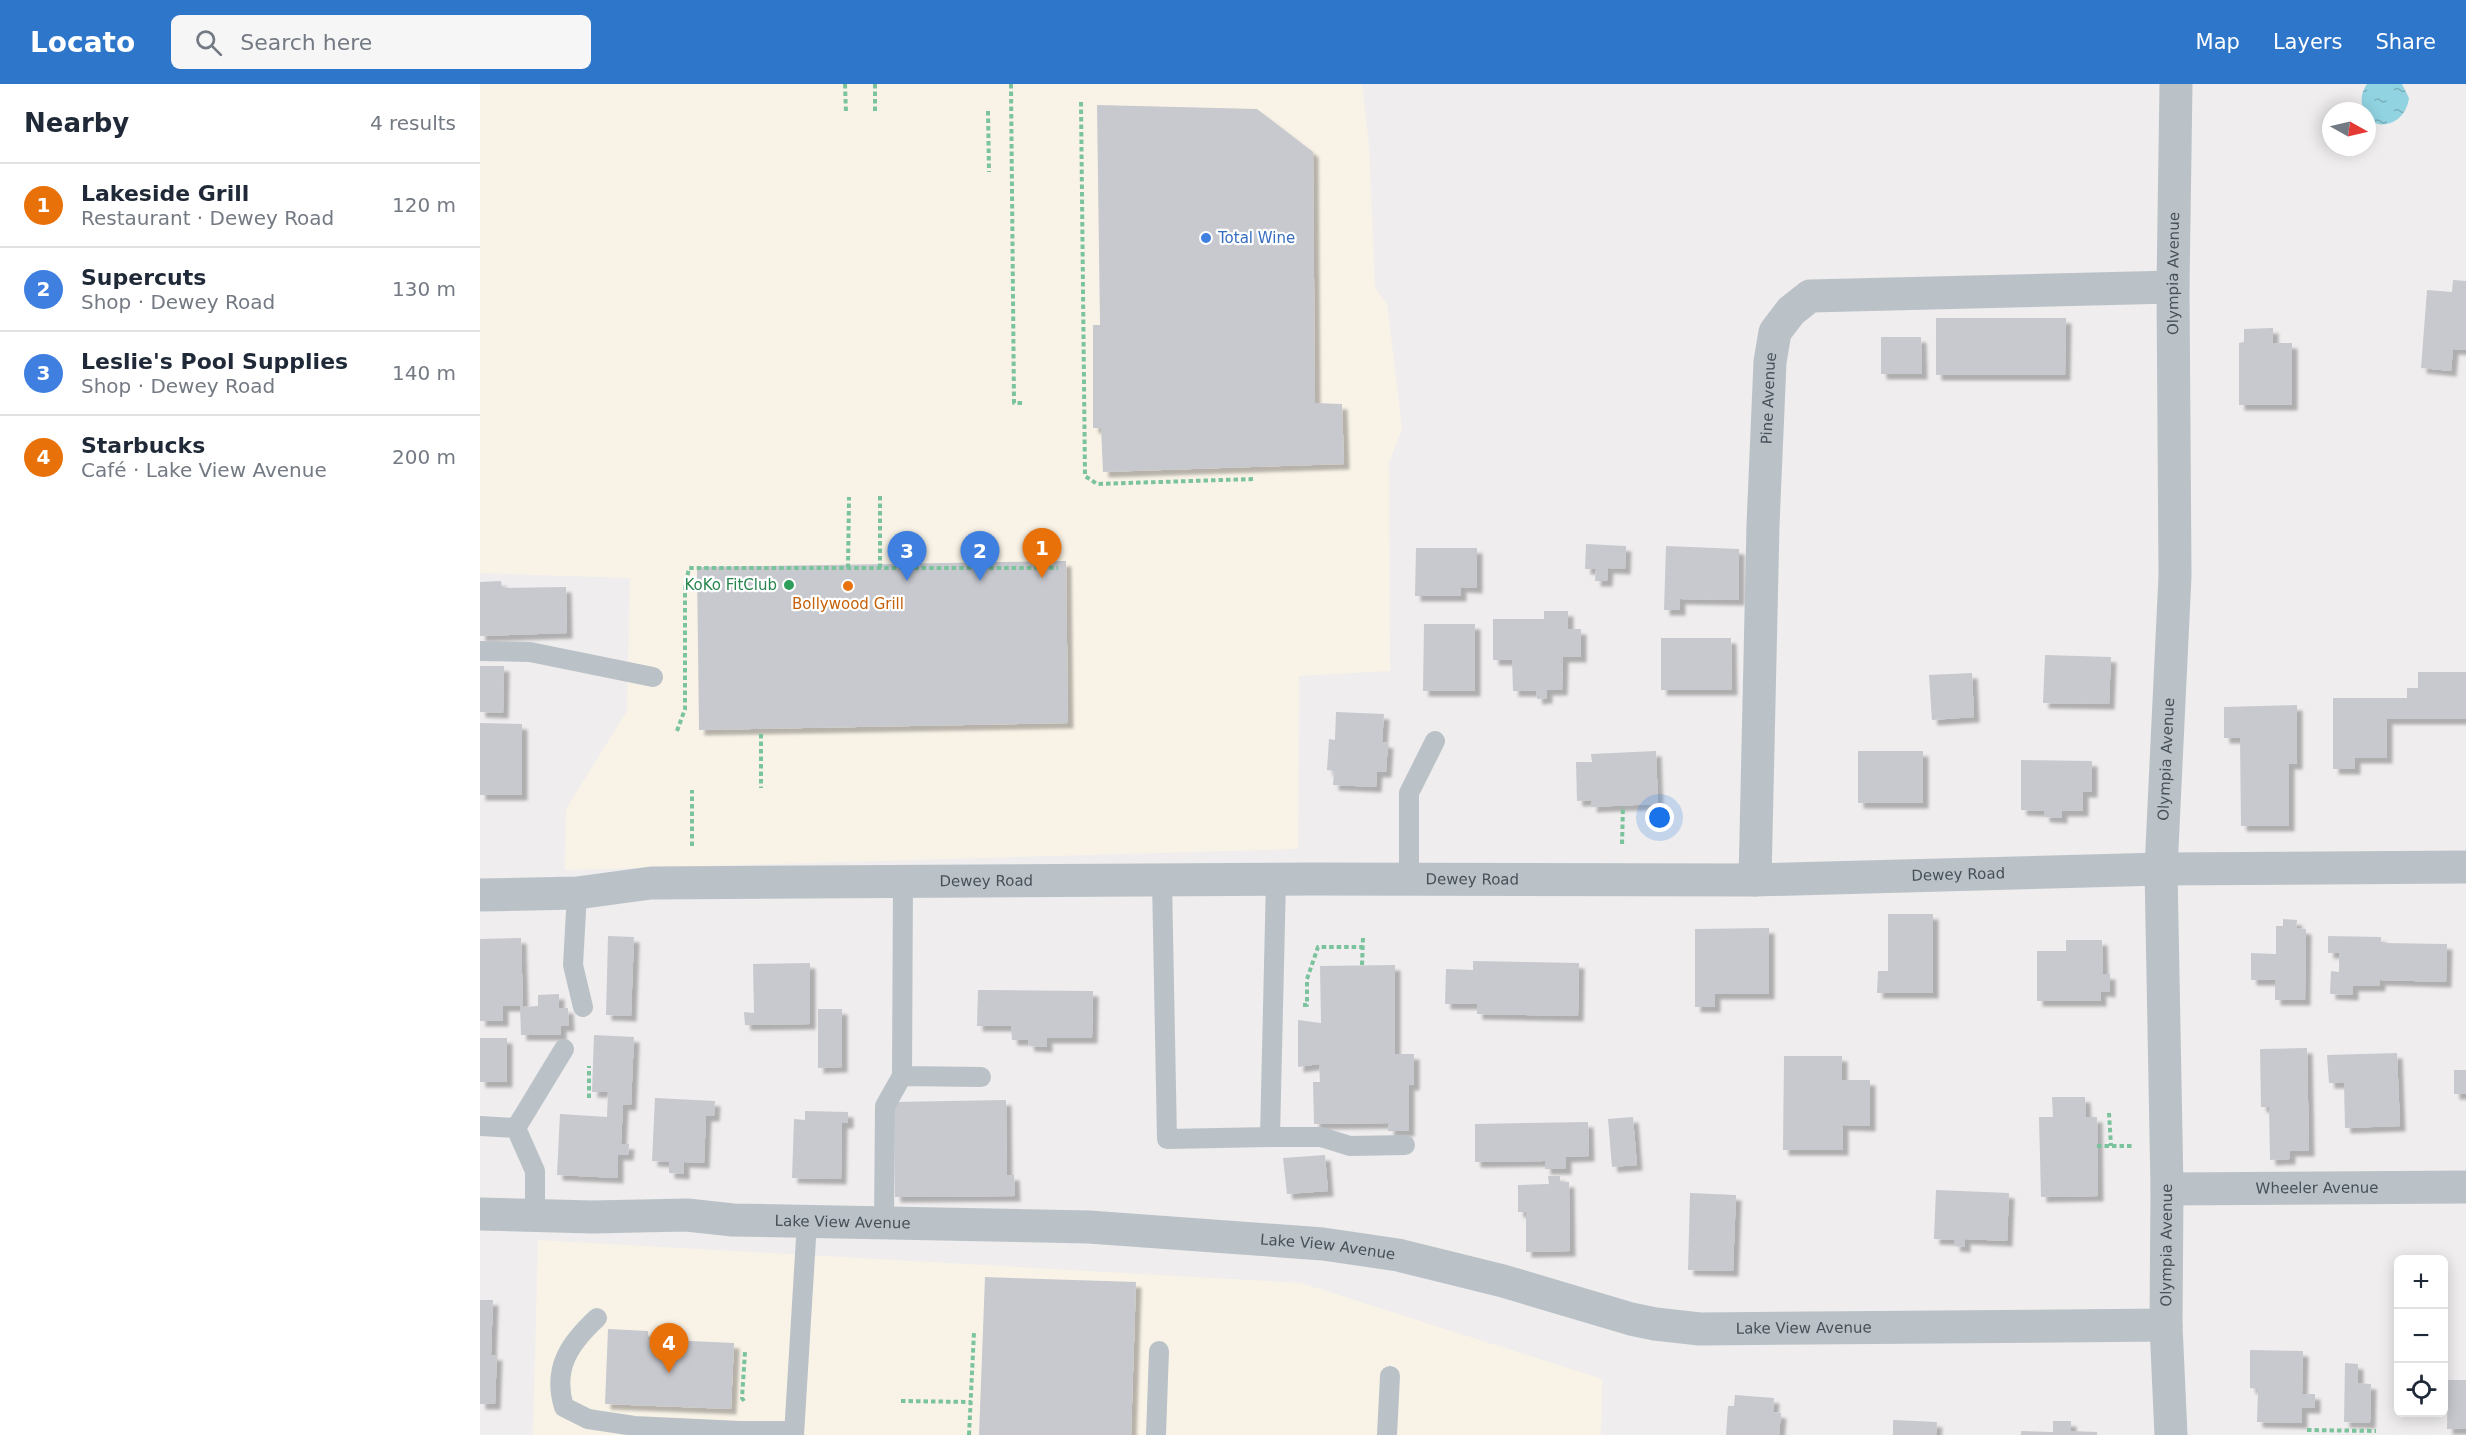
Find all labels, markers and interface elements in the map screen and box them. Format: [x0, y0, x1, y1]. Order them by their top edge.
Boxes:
search box [171, 15, 591, 69]
text: Locato [30, 26, 135, 59]
icon: search [192, 26, 225, 59]
text: Search here [240, 30, 372, 55]
text: Map [2196, 30, 2240, 54]
text: Layers [2273, 30, 2342, 54]
text: Share [2375, 30, 2436, 54]
north arrow [2322, 102, 2376, 156]
text: Nearby [24, 108, 129, 138]
text: 4 results [370, 111, 456, 135]
text: Lakeside Grill [81, 181, 249, 206]
text: 1 [37, 193, 50, 217]
text: 120 m [392, 193, 456, 217]
text: Restaurant · Dewey Road [81, 206, 334, 230]
street label: Olympia Avenue [2164, 212, 2183, 335]
place label: Total Wine [1217, 229, 1295, 247]
marker: Total Wine [1199, 231, 1213, 245]
text: Supercuts [81, 265, 206, 290]
text: 2 [37, 277, 50, 301]
text: 130 m [392, 277, 456, 301]
text: Shop · Dewey Road [81, 290, 275, 314]
text: Leslie's Pool Supplies [81, 349, 348, 374]
street label: Pine Avenue [1757, 351, 1780, 445]
text: 3 [37, 361, 50, 385]
text: 140 m [392, 361, 456, 385]
text: Shop · Dewey Road [81, 374, 275, 398]
text: Starbucks [81, 433, 205, 458]
text: 4 [37, 445, 50, 469]
text: 200 m [392, 445, 456, 469]
text: Café · Lake View Avenue [81, 458, 327, 482]
pin: 1 [1022, 528, 1062, 578]
pin: 3 [888, 532, 926, 581]
pin: 2 [960, 532, 1000, 581]
place label: KoKo FitClub [684, 576, 777, 594]
marker: KoKo FitClub [782, 578, 796, 592]
marker: Bollywood Grill [841, 579, 855, 593]
place label: Bollywood Grill [792, 595, 904, 613]
street label: Olympia Avenue [2154, 697, 2178, 821]
your location [1645, 803, 1674, 832]
street label: Dewey Road [1911, 864, 2005, 885]
street label: Dewey Road [1425, 870, 1519, 888]
street label: Dewey Road [939, 872, 1033, 890]
street label: Wheeler Avenue [2255, 1179, 2379, 1197]
street label: Olympia Avenue [2157, 1183, 2176, 1307]
street label: Lake View Avenue [775, 1212, 911, 1232]
street label: Lake View Avenue [1260, 1230, 1396, 1263]
map controls [2394, 1255, 2448, 1417]
button: + [2394, 1255, 2448, 1309]
button: − [2394, 1309, 2448, 1363]
street label: Lake View Avenue [1736, 1319, 1872, 1338]
pin: 4 [650, 1324, 688, 1373]
button: locate [2394, 1363, 2448, 1417]

